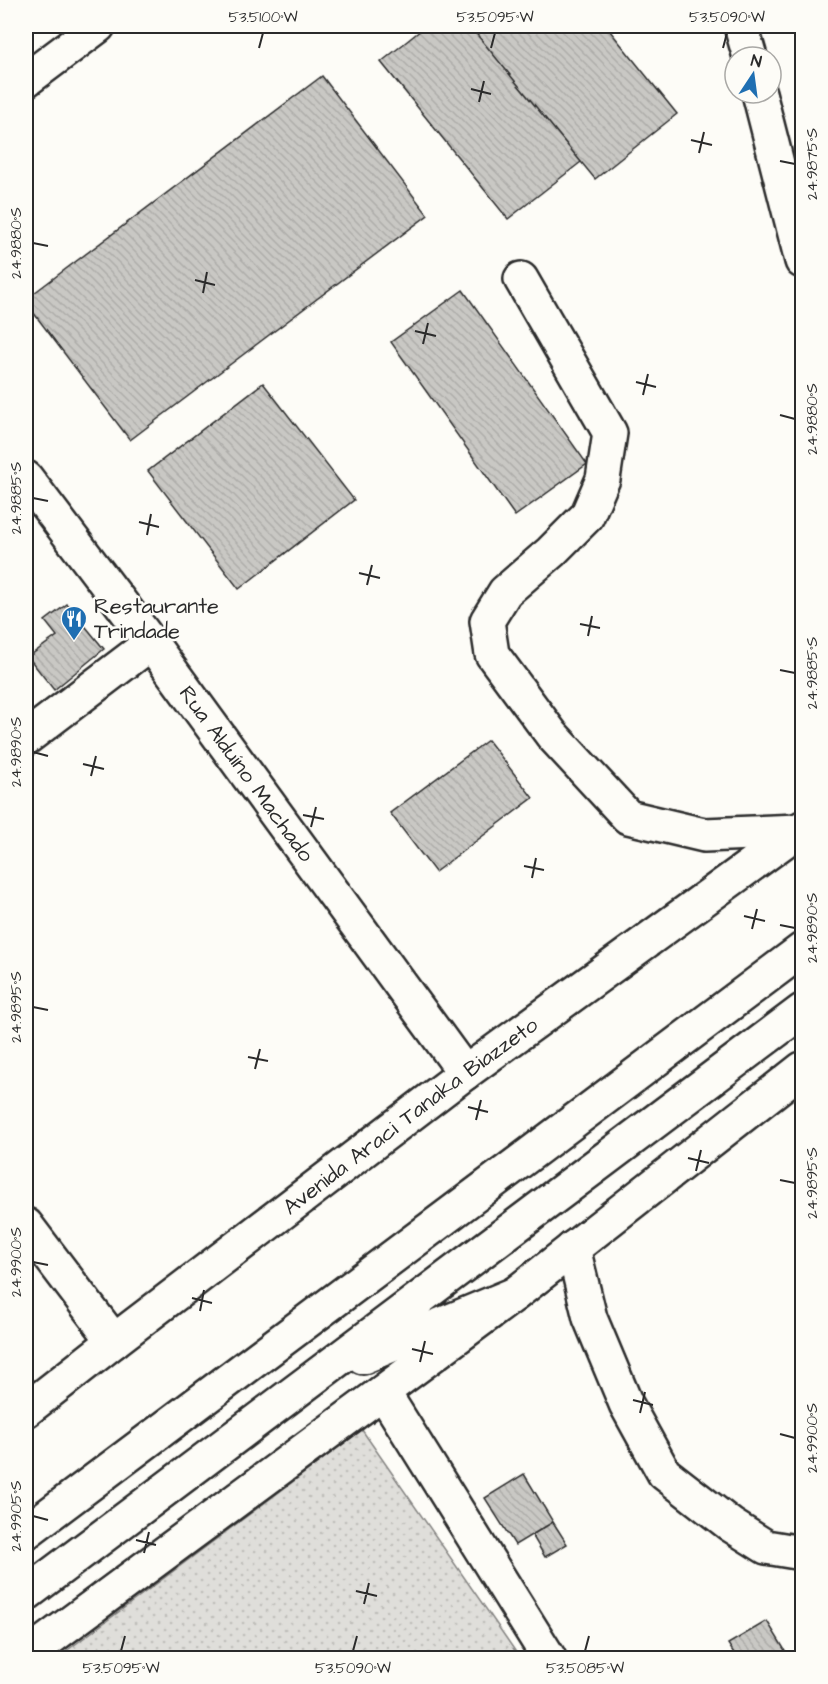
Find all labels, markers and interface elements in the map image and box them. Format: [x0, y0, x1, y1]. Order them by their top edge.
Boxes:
text: 53.5100°W [228, 7, 298, 28]
text: 53.5095°W [456, 7, 534, 28]
text: 53.5090°W [689, 7, 765, 28]
north arrow [723, 45, 783, 105]
text: N [749, 50, 764, 73]
text: 24.9875°S [802, 128, 823, 200]
text: 24.9880°S [6, 207, 27, 279]
text: 24.9880°S [802, 383, 823, 455]
text: 24.9885°S [6, 461, 27, 534]
place label: Restaurante Trindade [94, 591, 219, 647]
restaurant icon: Restaurante Trindade [59, 604, 89, 642]
text: 24.9885°S [802, 636, 823, 709]
street label: Rua Alduíno Machado [172, 679, 322, 869]
text: 24.9890°S [6, 717, 27, 787]
text: 24.9890°S [802, 893, 823, 963]
text: 24.9895°S [6, 971, 27, 1043]
street label: Avenida Araci Tanaka Biazzeto [276, 1009, 545, 1222]
text: 24.9895°S [802, 1147, 823, 1219]
text: 24.9900°S [6, 1227, 27, 1297]
text: 24.9900°S [802, 1403, 823, 1473]
text: 24.9905°S [6, 1480, 27, 1552]
text: 53.5095°W [82, 1658, 160, 1679]
text: 53.5090°W [315, 1658, 391, 1679]
text: 53.5085°W [546, 1658, 624, 1679]

